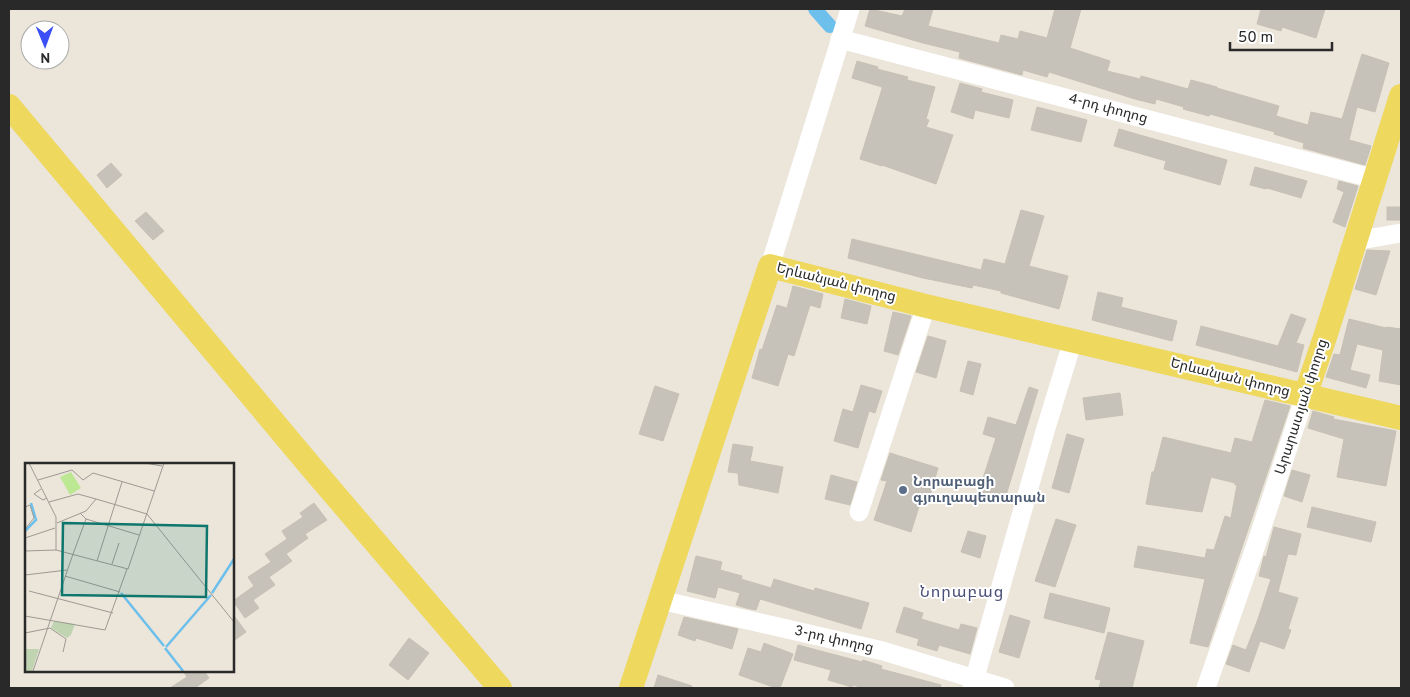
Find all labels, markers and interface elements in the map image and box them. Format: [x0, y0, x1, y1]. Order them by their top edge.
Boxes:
north arrow [20, 20, 70, 70]
scale bar [1230, 20, 1332, 52]
text: 50 m [1238, 29, 1273, 48]
text: N [40, 48, 50, 65]
street label: 4-րդ փողոց [1067, 90, 1149, 128]
street label: Երևանյան փողոց [774, 260, 898, 306]
street label: Արարատյան փողոց [1272, 337, 1332, 477]
street label: Երևանյան փողոց [1168, 355, 1292, 401]
inset map [25, 463, 234, 672]
place label: Նորաբացի գյուղապետարան [913, 474, 1045, 507]
marker: Նորաբացի գյուղապետարան [897, 484, 909, 496]
district label: Նորաբաց [920, 583, 1004, 603]
street label: 3-րդ փողոց [793, 623, 875, 657]

